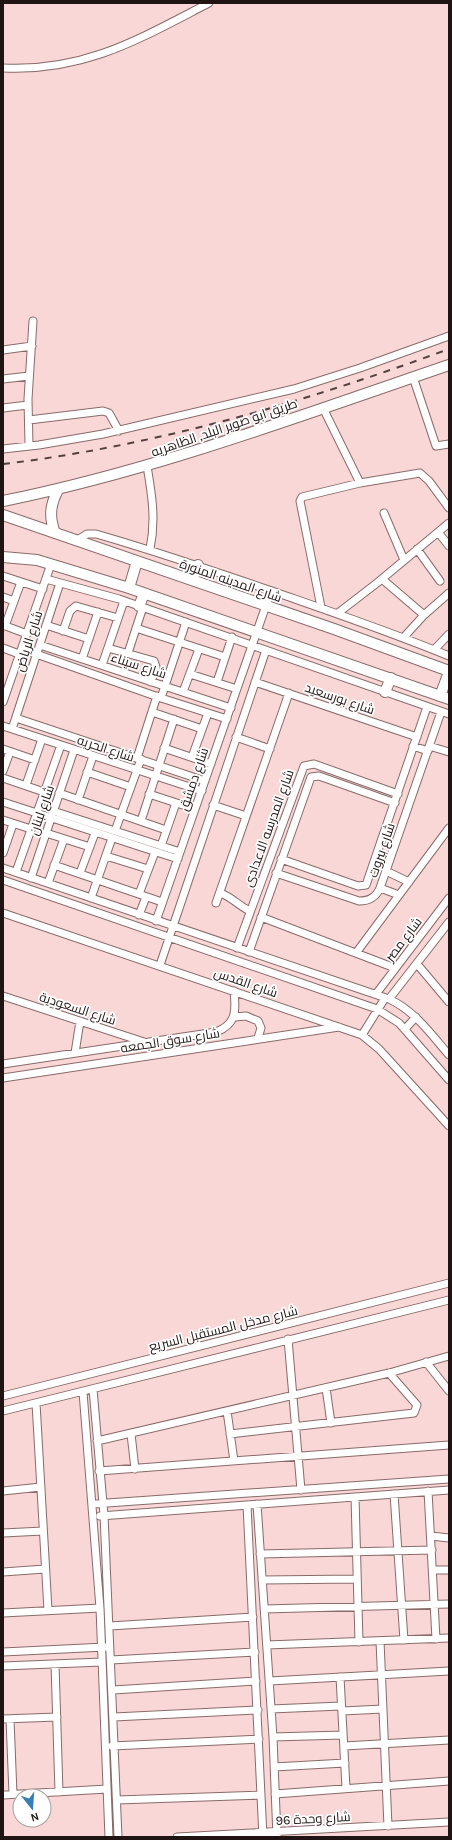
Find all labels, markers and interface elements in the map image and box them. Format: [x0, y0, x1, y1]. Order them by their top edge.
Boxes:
street label: طريق ابو صوير البلد, الظاهريه [149, 395, 299, 460]
street label: شارع المدينه المنورة [177, 556, 284, 606]
street label: شارع الرياض [12, 609, 46, 674]
street label: شارع سيناء [109, 649, 169, 682]
street label: شارع بورسعيد [303, 680, 377, 718]
street label: شارع الحريه [75, 732, 136, 766]
street label: شارع دمشق [176, 746, 212, 813]
street label: شارع المدرسه الاعدادى [240, 767, 298, 889]
street label: شارع لبنان [26, 783, 58, 838]
street label: شارع بيروت [365, 821, 399, 880]
street label: شارع مصر [381, 914, 426, 966]
street label: شارع القدس [212, 965, 280, 1001]
street label: شارع السعودية [37, 989, 118, 1029]
street label: شارع سوق الجمعه [119, 1025, 221, 1057]
street label: شارع مدخل المستقبل السريع [147, 1303, 299, 1355]
north arrow [12, 1788, 52, 1828]
street label: شارع وحدة 96 [275, 1809, 351, 1829]
text: N [29, 1810, 40, 1824]

